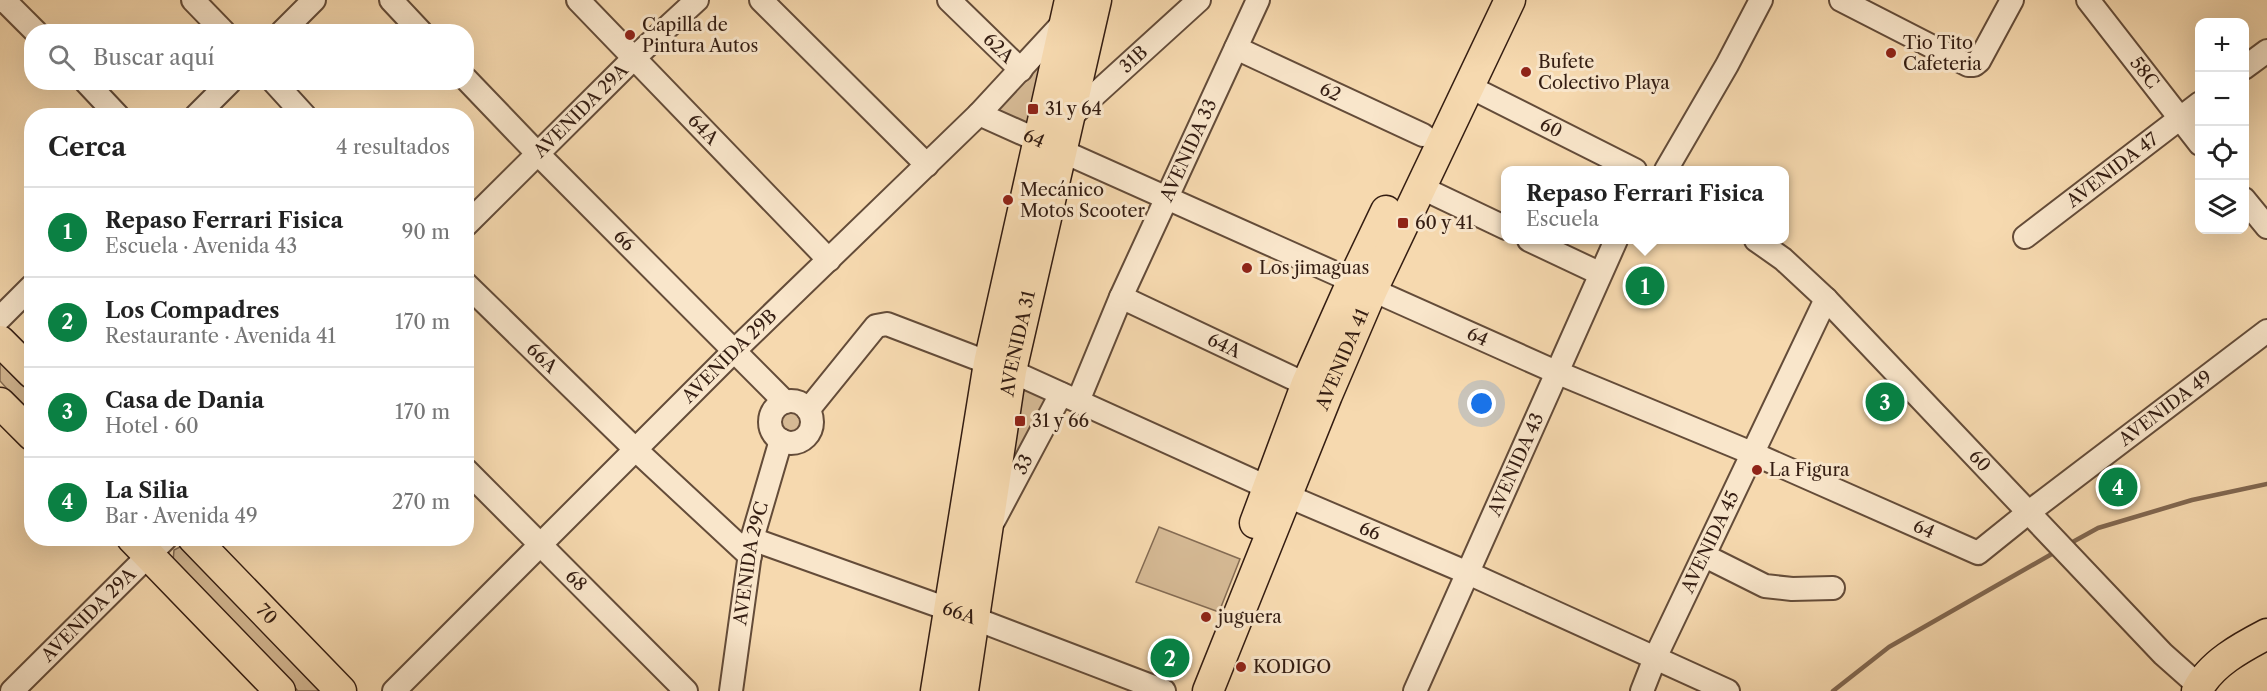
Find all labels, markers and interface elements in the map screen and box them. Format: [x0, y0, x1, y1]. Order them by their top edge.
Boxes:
place label: Capilla de Pintura Autos [642, 14, 758, 57]
map controls [2195, 18, 2249, 234]
button: + [2195, 18, 2249, 72]
search box [24, 24, 474, 90]
marker: Capilla de Pintura Autos [623, 28, 637, 42]
street label: 62A [979, 28, 1019, 68]
place label: Tio Tito Cafeteria [1903, 32, 1982, 75]
icon: search [45, 41, 78, 74]
street label: 31B [1115, 41, 1152, 78]
text: Buscar aquí [93, 44, 215, 71]
marker: Tio Tito Cafeteria [1884, 46, 1898, 60]
place label: Bufete Colectivo Playa [1538, 51, 1670, 94]
street label: 58C [2125, 52, 2164, 93]
street label: AVENIDA 29A [528, 59, 633, 163]
marker: Bufete Colectivo Playa [1519, 65, 1533, 79]
button: − [2195, 72, 2249, 126]
street label: 62 [1316, 77, 1344, 106]
street label: AVENIDA 33 [1155, 96, 1222, 206]
place label: 31 y 64 [1045, 98, 1102, 120]
marker: 31 y 64 [1026, 102, 1040, 116]
street label: 64A [683, 109, 723, 150]
street label: 60 [1536, 113, 1566, 143]
street label: 64 [1020, 124, 1048, 153]
button: locate [2195, 126, 2249, 180]
street label: AVENIDA 47 [2061, 128, 2163, 213]
text: Cerca [48, 131, 126, 163]
text: 4 resultados [336, 135, 450, 159]
popup [1501, 166, 1789, 244]
place label: Mecánico Motos Scooter [1020, 179, 1146, 222]
text: Repaso Ferrari Fisica [1526, 180, 1764, 207]
button: layers [2195, 180, 2249, 234]
marker: Mecánico Motos Scooter [1001, 193, 1015, 207]
text: Repaso Ferrari Fisica [105, 207, 343, 234]
text: Escuela [1526, 207, 1599, 231]
place label: 60 y 41 [1415, 212, 1474, 234]
marker: 60 y 41 [1396, 216, 1410, 230]
text: 1 [63, 220, 72, 244]
text: 90 m [402, 220, 450, 244]
street label: 66 [609, 225, 639, 256]
text: Escuela · Avenida 43 [105, 234, 297, 258]
place label: Los jimaguas [1259, 257, 1369, 279]
marker: Los jimaguas [1240, 261, 1254, 275]
pin: 1 [1626, 264, 1664, 308]
street label: AVENIDA 31 [996, 288, 1040, 399]
text: Los Compadres [105, 297, 280, 324]
street label: AVENIDA 29B [677, 305, 781, 408]
street label: AVENIDA 41 [1311, 305, 1374, 414]
text: 2 [62, 310, 73, 334]
text: 170 m [395, 310, 450, 334]
street label: 64 [1463, 323, 1491, 351]
text: Restaurante · Avenida 41 [105, 324, 336, 348]
street label: 64A [1204, 328, 1245, 363]
street label: 66A [522, 338, 562, 378]
street label: AVENIDA 49 [2114, 366, 2216, 451]
pin: 3 [1866, 380, 1904, 424]
text: Casa de Dania [105, 387, 264, 414]
your location [1467, 389, 1496, 418]
text: 3 [62, 400, 73, 424]
text: 170 m [395, 400, 450, 424]
street label: AVENIDA 43 [1483, 409, 1549, 520]
place label: 31 y 66 [1032, 410, 1089, 432]
text: Hotel · 60 [105, 414, 199, 438]
marker: 31 y 66 [1013, 414, 1027, 428]
street label: 60 [1964, 445, 1995, 476]
street label: 33 [1009, 450, 1038, 478]
place label: La Figura [1769, 459, 1850, 481]
marker: La Figura [1750, 463, 1764, 477]
pin: 4 [2098, 464, 2138, 510]
text: La Silia [105, 477, 188, 504]
street label: AVENIDA 45 [1676, 487, 1744, 598]
text: 4 [62, 490, 73, 514]
text: 270 m [392, 490, 450, 514]
street label: AVENIDA 29C [729, 499, 773, 628]
text: Bar · Avenida 49 [105, 504, 258, 528]
street label: 64 [1910, 515, 1938, 543]
street label: 66 [1356, 517, 1384, 545]
street label: AVENIDA 29A [36, 563, 141, 667]
street label: 68 [561, 565, 591, 596]
street label: 66A [939, 597, 980, 629]
street label: 70 [252, 599, 282, 629]
place label: juguera [1215, 606, 1282, 628]
marker: juguera [1199, 610, 1213, 624]
pin: 2 [1150, 636, 1190, 680]
place label: KODIGO [1253, 656, 1331, 678]
marker: KODIGO [1234, 660, 1248, 674]

